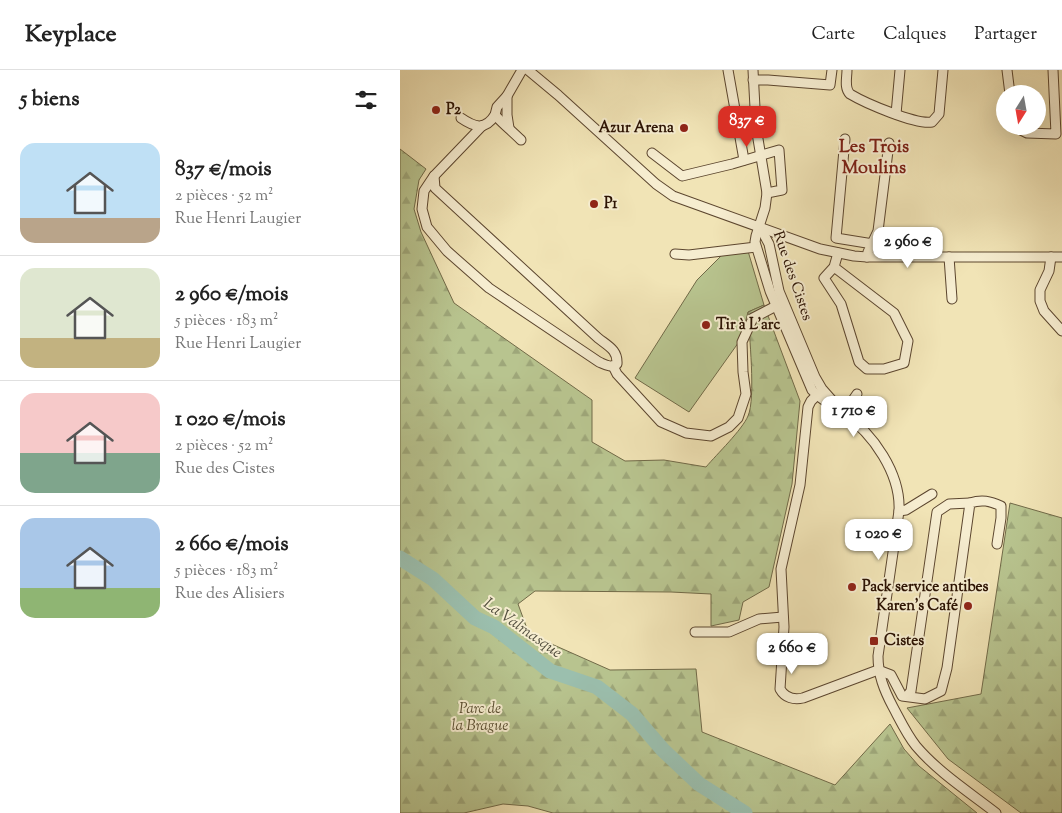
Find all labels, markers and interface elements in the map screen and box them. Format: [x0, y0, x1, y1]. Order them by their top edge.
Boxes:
text: Keyplace [25, 18, 117, 52]
text: Carte [812, 22, 855, 48]
text: Calques [883, 22, 946, 48]
text: Partager [974, 22, 1037, 48]
text: 5 biens [20, 85, 79, 115]
north arrow [996, 85, 1046, 135]
map controls [996, 85, 1046, 135]
icon: filters [352, 86, 380, 114]
place label: P2 [446, 100, 462, 121]
marker: P2 [430, 104, 442, 116]
pin: 837 € [712, 106, 782, 148]
text: 837 € [729, 110, 765, 133]
place label: Azur Arena [598, 118, 674, 139]
marker: Azur Arena [678, 122, 690, 134]
district label: Les Trois Moulins [839, 135, 909, 182]
text: 837 €/mois [175, 155, 272, 185]
icon: home [60, 163, 120, 223]
text: 2 pièces · 52 m² [175, 185, 274, 208]
place label: P1 [604, 194, 618, 215]
marker: P1 [588, 198, 600, 210]
text: Rue Henri Laugier [175, 208, 301, 231]
pin: 2 960 € [862, 226, 954, 269]
street label: Rue des Cistes [767, 228, 817, 324]
text: 2 960 € [884, 231, 932, 254]
text: 2 960 €/mois [175, 280, 288, 310]
icon: home [60, 288, 120, 348]
text: 5 pièces · 183 m² [175, 310, 278, 333]
place label: Tir à L'arc [716, 315, 780, 336]
marker: Tir à L'arc [700, 319, 712, 331]
text: Rue Henri Laugier [175, 333, 301, 356]
pin: 1 710 € [808, 396, 900, 438]
text: 1 710 € [832, 400, 876, 423]
text: 1 020 €/mois [175, 405, 286, 435]
icon: home [60, 413, 120, 473]
text: 2 pièces · 52 m² [175, 435, 274, 458]
text: Rue des Cistes [175, 458, 275, 481]
pin: 1 020 € [833, 518, 925, 561]
text: 1 020 € [856, 523, 902, 546]
text: 2 660 €/mois [175, 530, 288, 560]
icon: home [60, 538, 120, 598]
text: 5 pièces · 183 m² [175, 560, 278, 583]
place label: Pack service antibes [862, 577, 989, 598]
marker: Pack service antibes [846, 581, 858, 593]
text: Rue des Alisiers [175, 583, 285, 606]
water label: La Valmasque [478, 593, 566, 665]
place label: Karen's Café [876, 596, 958, 617]
marker: Karen's Café [962, 600, 974, 612]
place label: Cistes [884, 631, 924, 652]
pin: 2 660 € [746, 632, 838, 675]
marker: Cistes [868, 635, 880, 647]
text: 2 660 € [768, 637, 816, 660]
park label: Parc de la Brague [452, 699, 508, 737]

